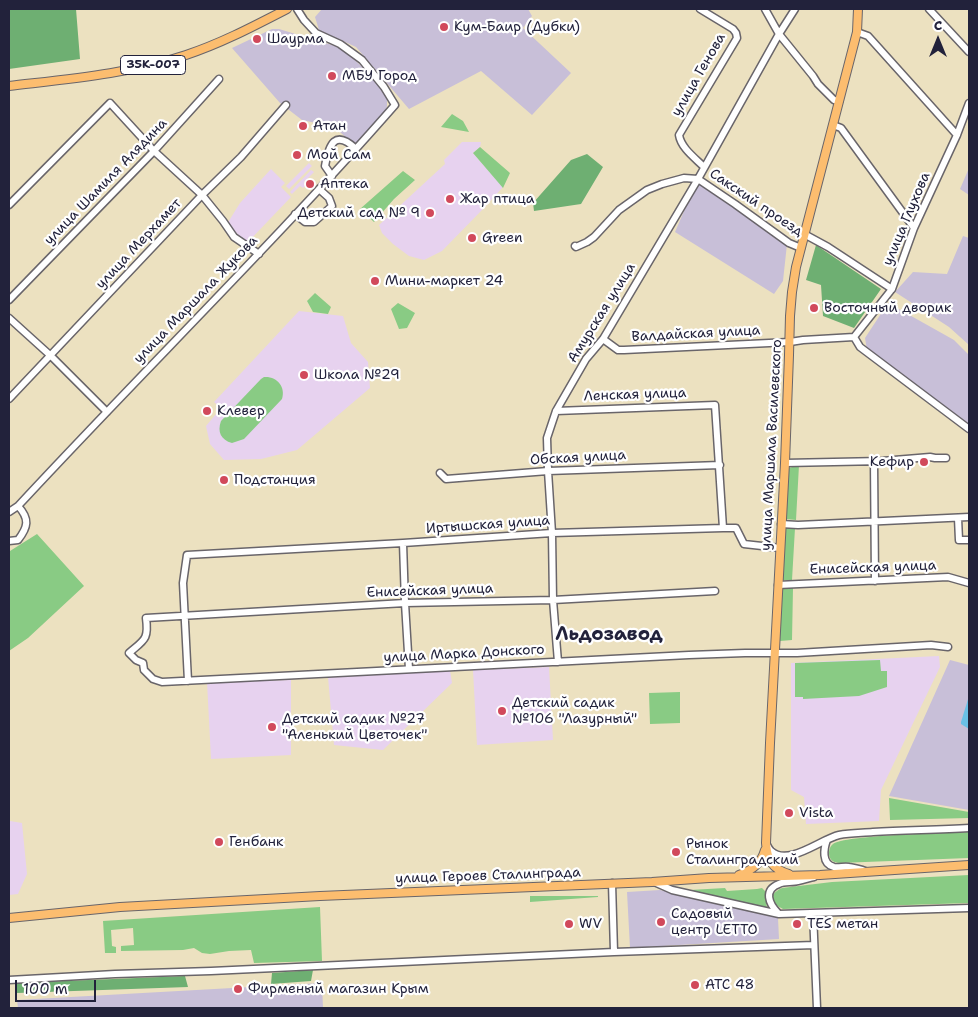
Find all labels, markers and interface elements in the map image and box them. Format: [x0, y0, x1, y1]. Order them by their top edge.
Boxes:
north arrow [913, 15, 963, 65]
text: С [934, 16, 942, 34]
place label: Кум-Баир (Дубки) [454, 19, 580, 35]
marker: Кум-Баир (Дубки) [438, 21, 450, 33]
street label: улица Генова [668, 30, 730, 120]
place label: Шаурма [267, 31, 324, 47]
marker: Шаурма [251, 33, 263, 45]
road number: 35К-007 [120, 56, 186, 74]
place label: МБУ Город [342, 68, 417, 84]
marker: МБУ Город [326, 70, 338, 82]
street label: улица Шамиля Алядина [41, 115, 171, 249]
place label: Атан [313, 118, 346, 134]
marker: Атан [297, 120, 309, 132]
place label: Мой Сам [307, 147, 371, 163]
marker: Мой Сам [291, 149, 303, 161]
street label: Сакский проезд [706, 165, 806, 241]
street label: улица Глухова [880, 170, 934, 268]
place label: Аптека [320, 176, 368, 192]
marker: Аптека [304, 178, 316, 190]
place label: Жар птица [460, 191, 535, 207]
marker: Жар птица [444, 193, 456, 205]
street label: улица Мерхамет [93, 195, 185, 293]
place label: Детский сад № 9 [297, 205, 420, 221]
marker: Детский сад № 9 [424, 207, 436, 219]
place label: Green [482, 230, 523, 246]
marker: Green [466, 232, 478, 244]
street label: улица Маршала Жукова [131, 233, 261, 367]
street label: Амурская улица [565, 260, 639, 366]
place label: Мини-маркет 24 [385, 273, 503, 289]
marker: Мини-маркет 24 [369, 275, 381, 287]
place label: Восточный дворик [824, 300, 951, 316]
marker: Восточный дворик [808, 302, 820, 314]
street label: Валдайская улица [631, 322, 761, 346]
street label: улица Маршала Василевского [758, 339, 786, 551]
place label: Школа №29 [314, 367, 400, 383]
marker: Школа №29 [298, 369, 310, 381]
street label: Ленская улица [583, 385, 687, 405]
place label: Клевер [217, 403, 265, 419]
marker: Клевер [201, 405, 213, 417]
street label: Обская улица [530, 447, 626, 469]
place label: Кефир [870, 454, 914, 470]
marker: Кефир [918, 456, 930, 468]
place label: Подстанция [234, 472, 316, 488]
marker: Подстанция [218, 474, 230, 486]
street label: Иртышская улица [425, 512, 551, 538]
street label: Енисейская улица [809, 557, 937, 579]
street label: Енисейская улица [366, 580, 494, 602]
district label: Льдозавод [555, 624, 663, 646]
street label: улица Марка Донского [383, 641, 545, 667]
place label: Детский садик №106 "Лазурный" [512, 695, 637, 728]
marker: Детский садик №106 "Лазурный" [496, 705, 508, 717]
place label: Детский садик №27 "Аленький Цветочек" [282, 711, 427, 744]
marker: Детский садик №27 "Аленький Цветочек" [266, 721, 278, 733]
place label: Vista [799, 805, 833, 821]
marker: Vista [783, 807, 795, 819]
place label: Генбанк [229, 834, 283, 850]
marker: Генбанк [213, 836, 225, 848]
place label: Рынок Сталинградский [686, 836, 798, 869]
marker: Рынок Сталинградский [670, 846, 682, 858]
street label: улица Героев Сталинграда [395, 864, 581, 888]
place label: Садовый центр LETTO [671, 906, 758, 939]
place label: WV [579, 916, 602, 932]
marker: Садовый центр LETTO [655, 916, 667, 928]
place label: TES метан [807, 916, 878, 932]
marker: WV [563, 918, 575, 930]
marker: TES метан [791, 918, 803, 930]
scale bar [18, 970, 99, 1002]
place label: АТС 48 [705, 977, 754, 993]
text: 100 m [23, 979, 68, 999]
marker: АТС 48 [689, 979, 701, 991]
place label: Фирменый магазин Крым [248, 981, 429, 997]
marker: Фирменый магазин Крым [232, 983, 244, 995]

